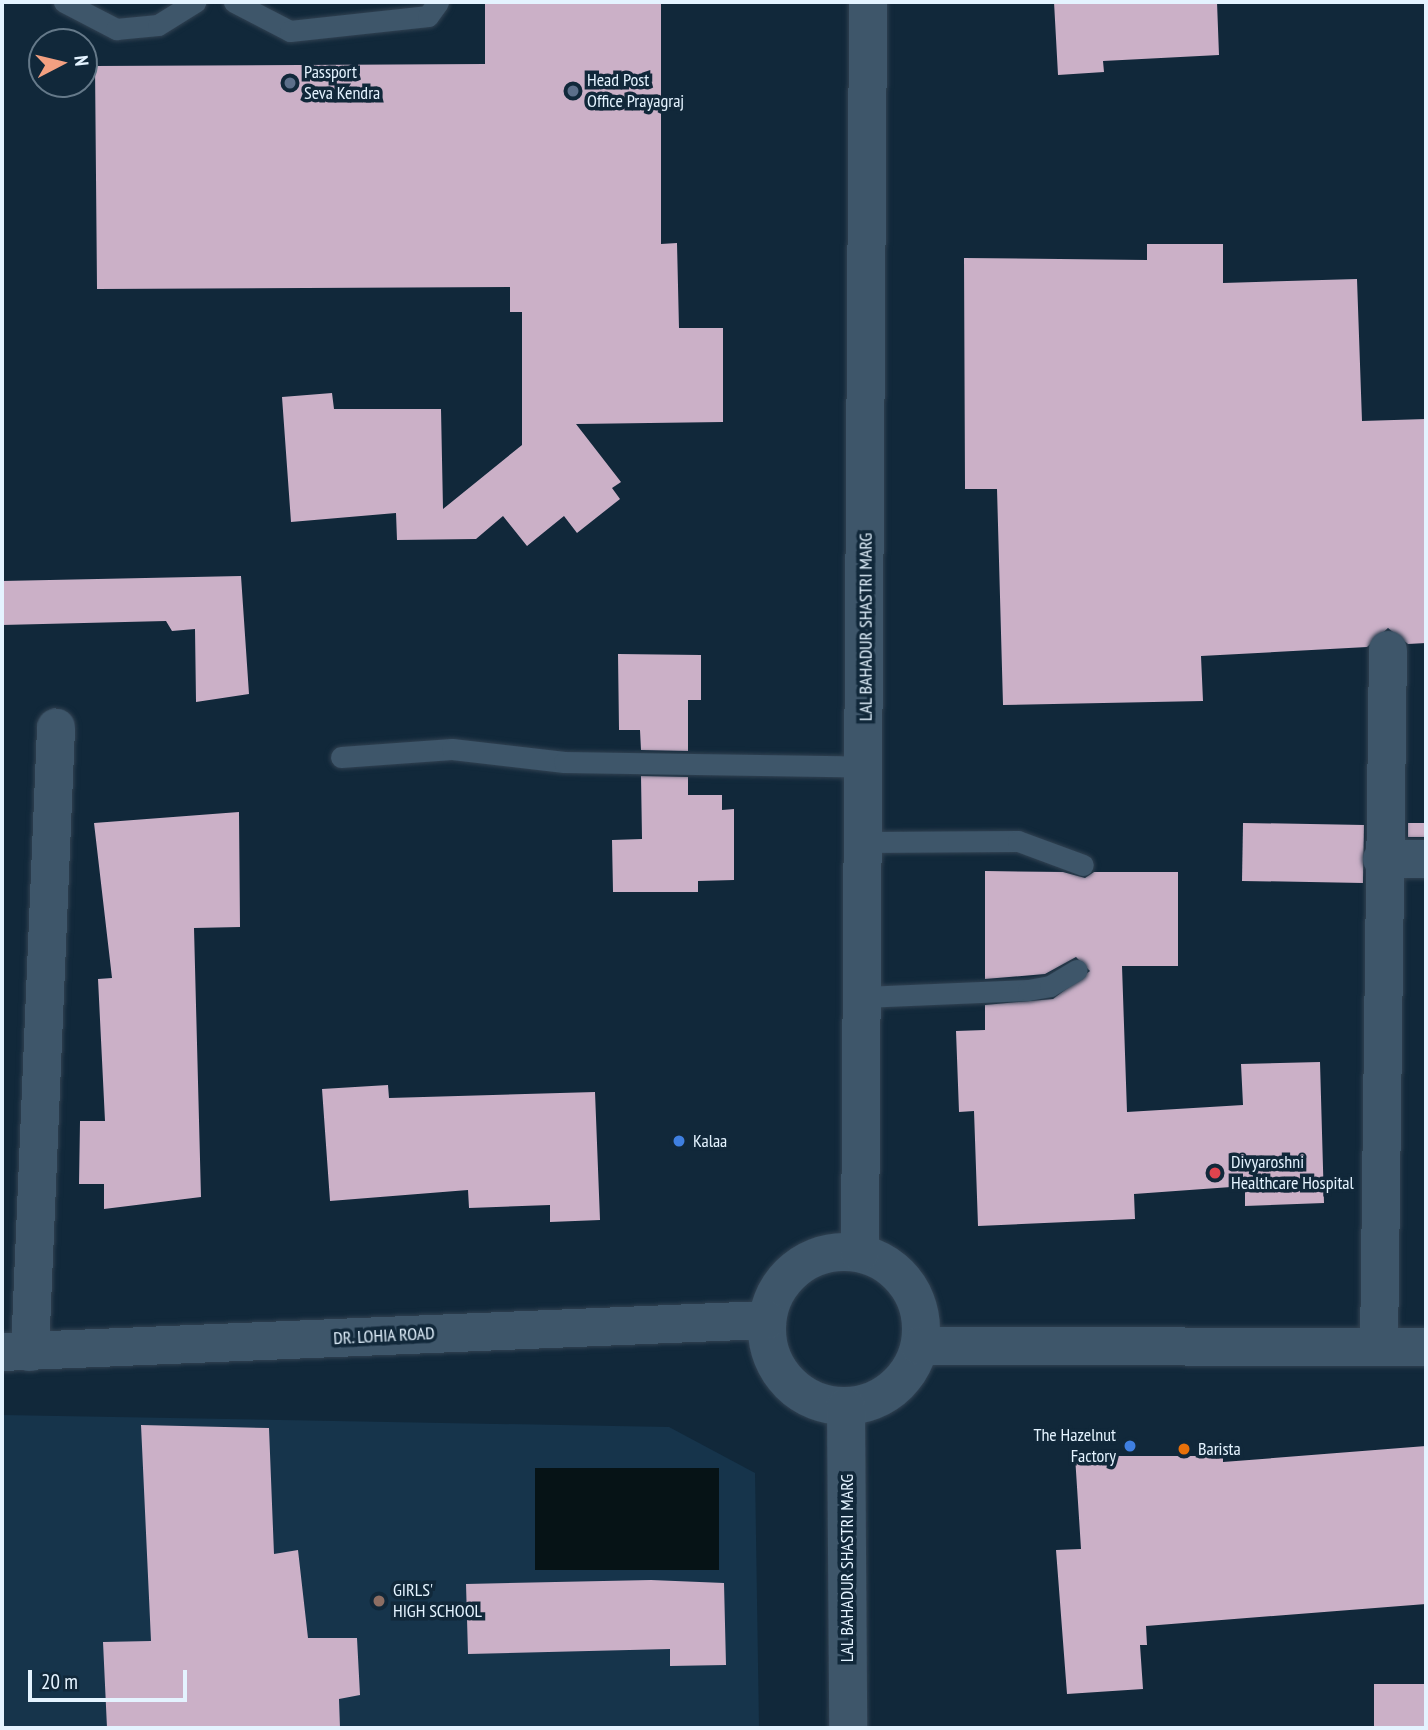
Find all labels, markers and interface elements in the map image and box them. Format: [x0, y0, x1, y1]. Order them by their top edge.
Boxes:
north arrow [28, 28, 98, 98]
text: N [69, 54, 94, 67]
place label: Passport Seva Kendra [304, 62, 380, 104]
place label: Head Post Office Prayagraj [587, 70, 684, 112]
marker: Passport Seva Kendra [282, 75, 298, 91]
marker: Head Post Office Prayagraj [565, 83, 581, 99]
street label: LAL BAHADUR SHASTRI MARG [855, 532, 877, 722]
place label: Kalaa [693, 1130, 727, 1152]
marker: Kalaa [671, 1133, 687, 1149]
place label: Divyaroshni Healthcare Hospital [1231, 1152, 1354, 1194]
marker: Divyaroshni Healthcare Hospital [1205, 1163, 1225, 1183]
street label: DR. LOHIA ROAD [332, 1323, 436, 1349]
place label: The Hazelnut Factory [1033, 1425, 1116, 1468]
marker: The Hazelnut Factory [1122, 1438, 1138, 1454]
place label: Barista [1198, 1438, 1241, 1460]
marker: Barista [1176, 1441, 1192, 1457]
street label: LAL BAHADUR SHASTRI MARG [836, 1473, 858, 1663]
place label: GIRLS' HIGH SCHOOL [393, 1580, 482, 1622]
marker: GIRLS' HIGH SCHOOL [371, 1593, 387, 1609]
scale bar [32, 1656, 191, 1700]
text: 20 m [41, 1668, 78, 1695]

